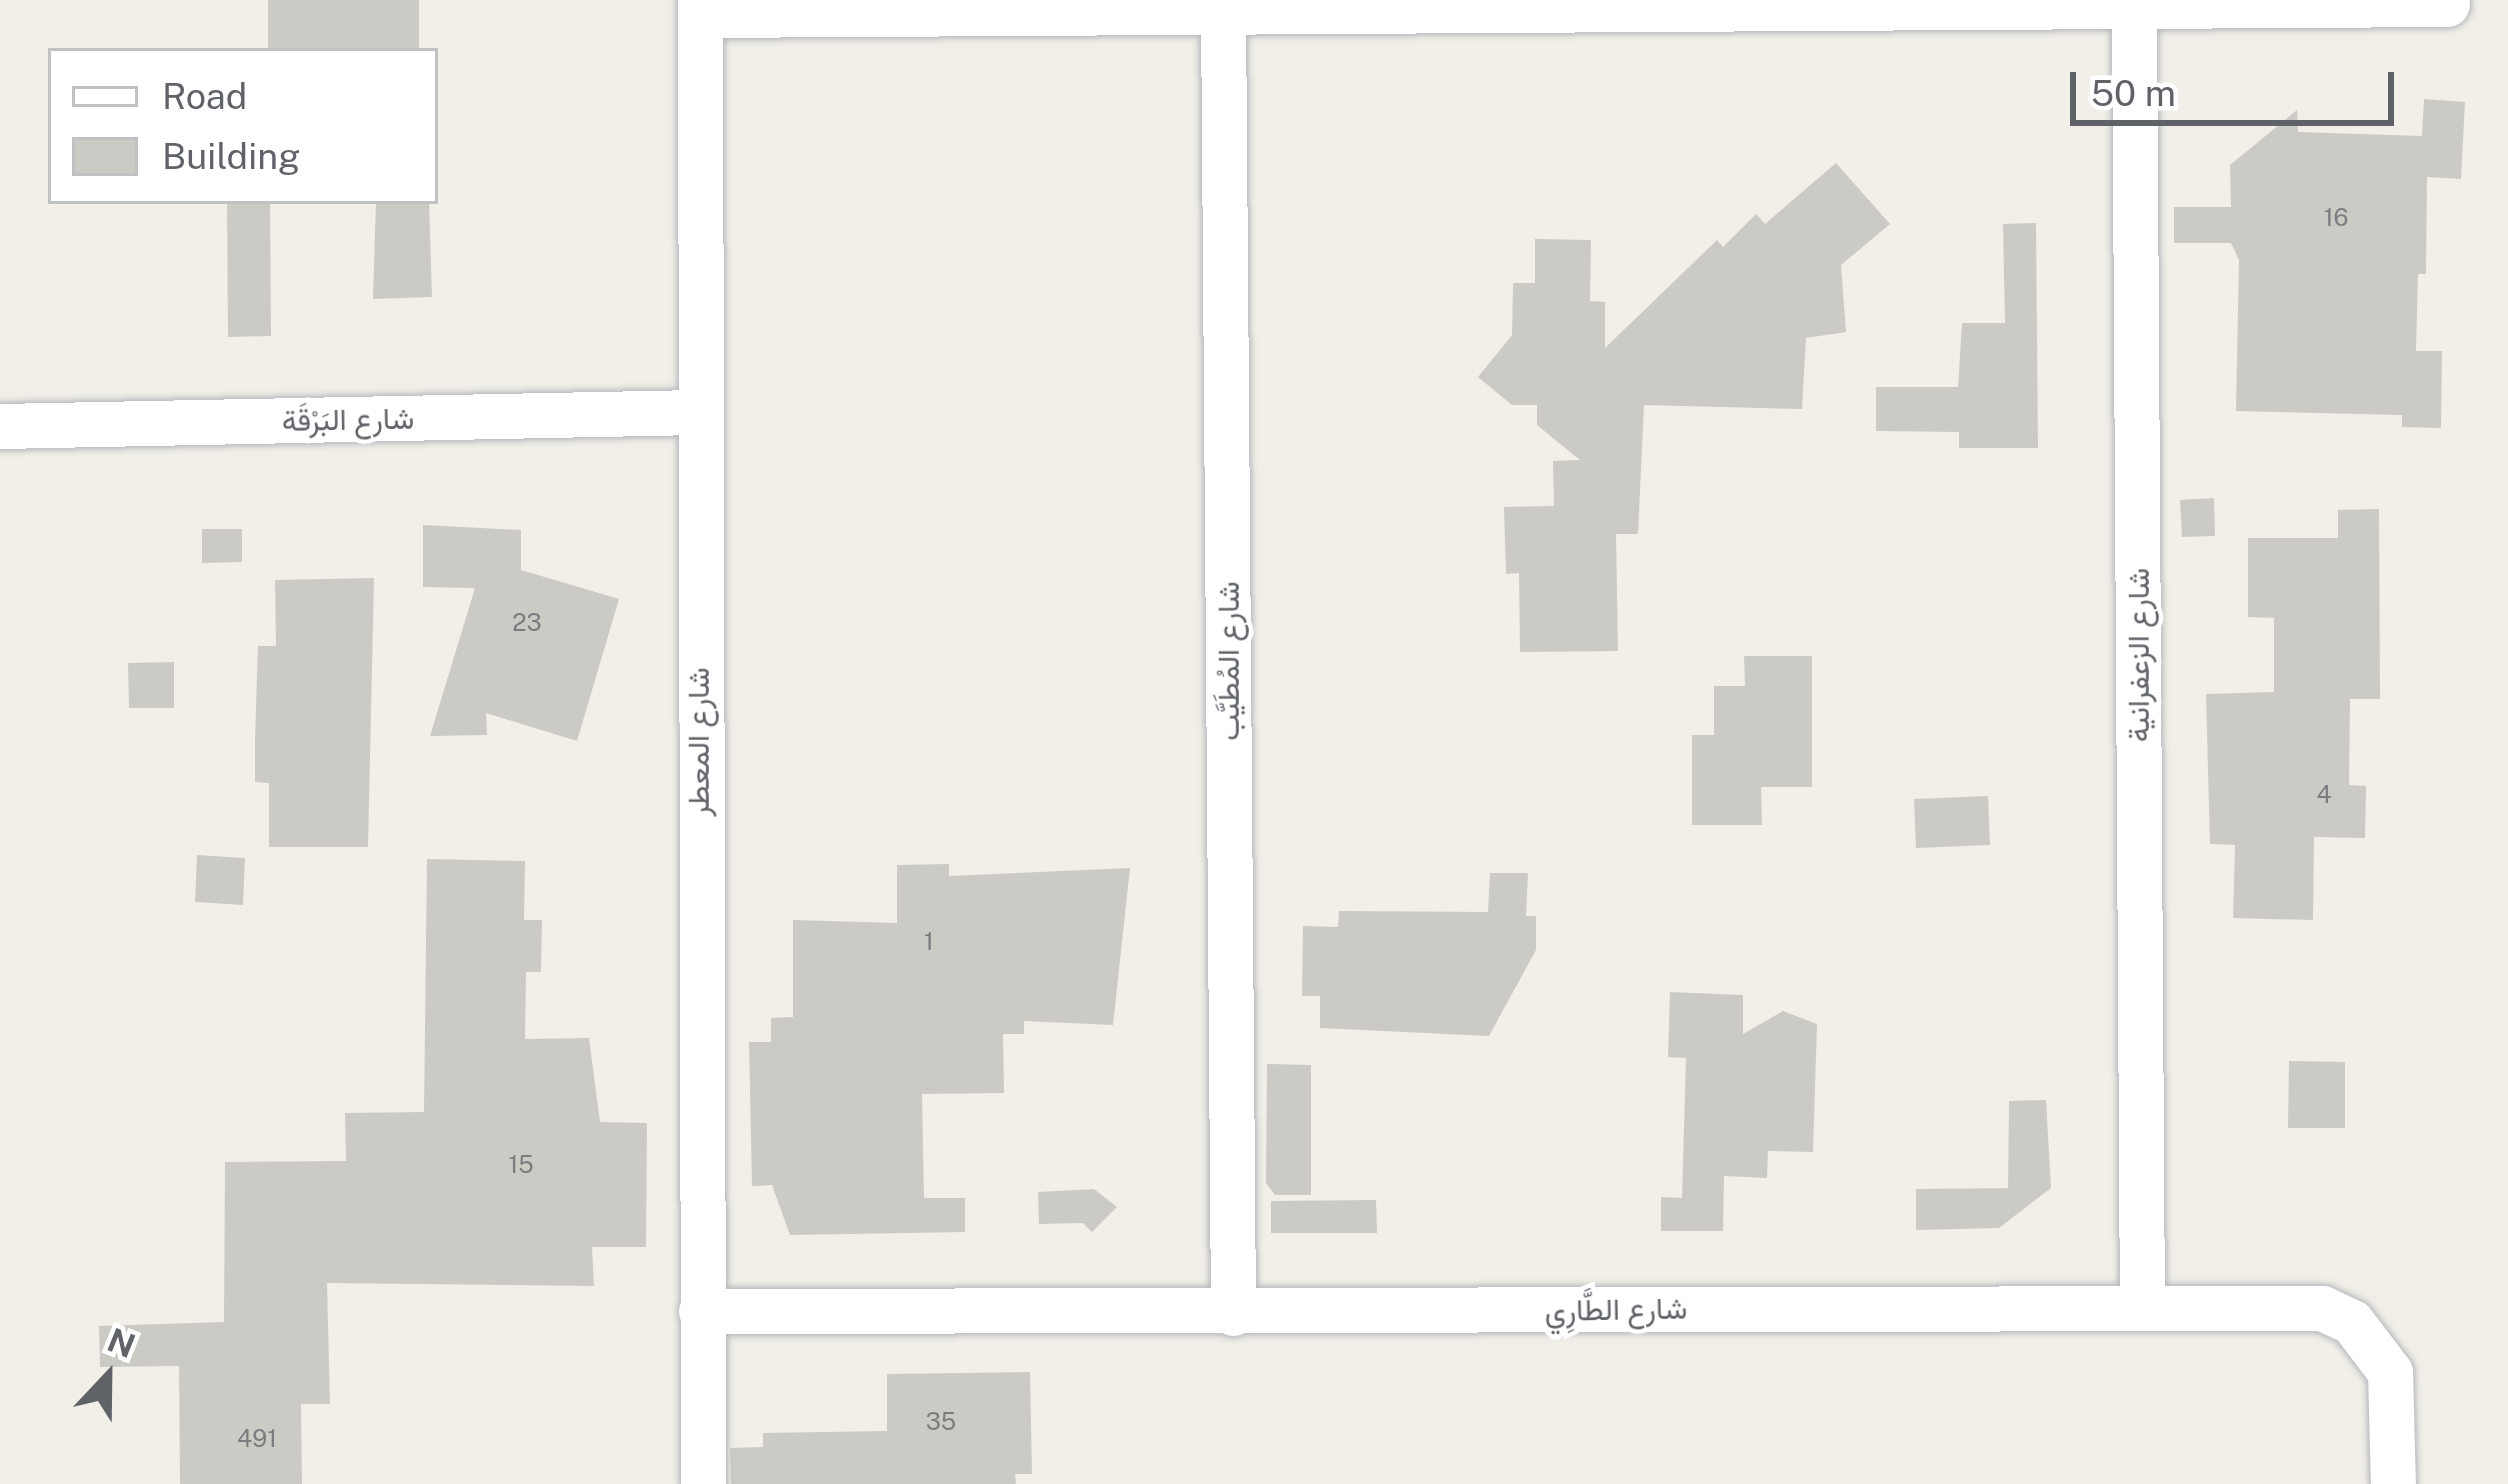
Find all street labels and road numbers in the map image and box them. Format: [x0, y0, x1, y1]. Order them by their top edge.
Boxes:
street label: شارع البَرْقَة [281, 400, 415, 438]
street label: شارع الزعفرانية [2120, 568, 2156, 742]
street label: شارع المُطَيَّب [1210, 581, 1246, 741]
street label: شارع المعطر [680, 667, 716, 817]
street label: شارع الطَّارِي [1544, 1290, 1688, 1328]

